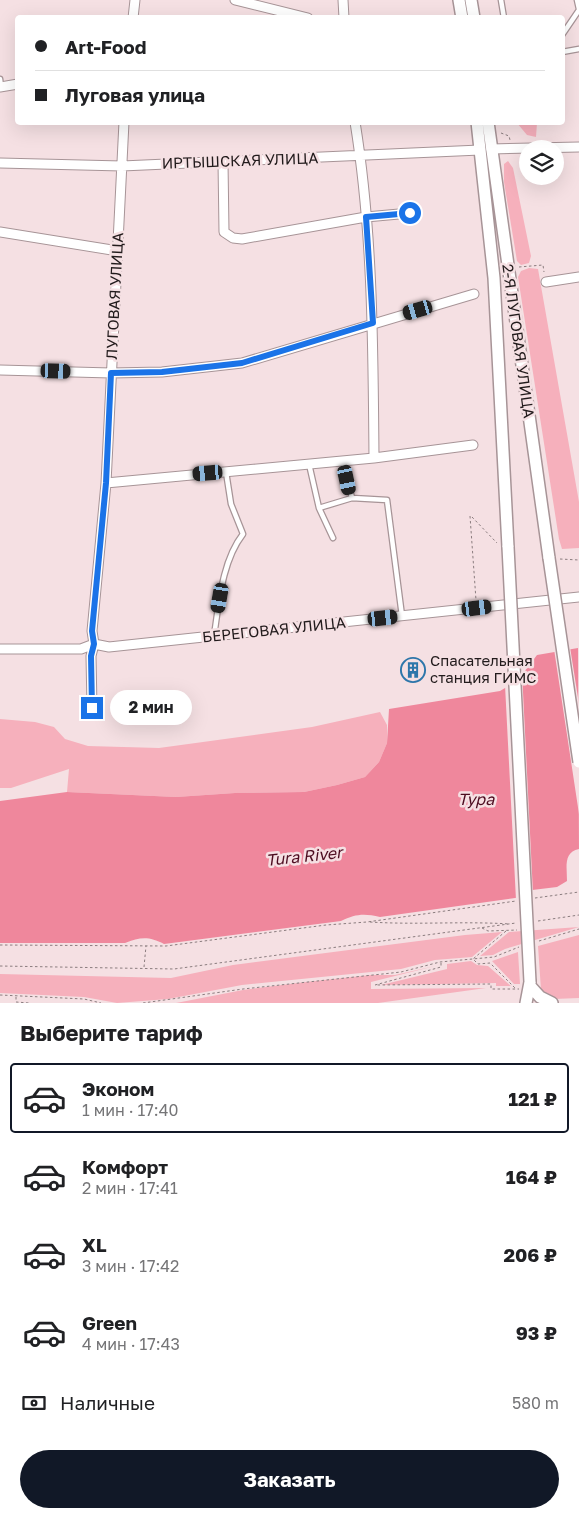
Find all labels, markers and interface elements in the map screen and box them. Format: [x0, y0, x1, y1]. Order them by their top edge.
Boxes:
text: Art-Food [65, 35, 146, 58]
text: Луговая улица [65, 83, 205, 106]
map controls [519, 140, 564, 185]
button: layers [519, 140, 564, 185]
street label: ИРТЫШСКАЯ УЛИЦА [161, 148, 319, 172]
route start [399, 202, 421, 224]
street label: ЛУГОВАЯ УЛИЦА [102, 232, 126, 360]
street label: 2-Я ЛУГОВАЯ УЛИЦА [499, 263, 539, 419]
car [401, 299, 434, 321]
car [40, 363, 71, 379]
car [192, 464, 223, 482]
car [336, 464, 357, 496]
car [210, 582, 229, 614]
car [461, 599, 492, 617]
car [367, 609, 398, 627]
street label: БЕРЕГОВАЯ УЛИЦА [201, 613, 347, 646]
place label: Спасательная станция ГИМС [430, 651, 537, 686]
building icon: Спасательная станция ГИМС [400, 657, 426, 683]
callout: 2 мин [110, 690, 192, 726]
route end [81, 697, 103, 719]
text: 2 мин [129, 697, 173, 717]
water label: Тура [458, 789, 495, 809]
water label: Tura River [265, 842, 346, 870]
text: Выберите тариф [20, 1019, 203, 1046]
icon: car [22, 1076, 67, 1121]
text: Эконом [82, 1077, 154, 1100]
text: 121 ₽ [508, 1087, 557, 1110]
text: 1 мин · 17:40 [82, 1100, 178, 1120]
icon: car [22, 1154, 67, 1199]
text: Комфорт [82, 1155, 168, 1178]
text: 164 ₽ [506, 1165, 557, 1188]
text: 2 мин · 17:41 [82, 1178, 178, 1198]
icon: car [22, 1232, 67, 1277]
text: XL [82, 1233, 107, 1256]
text: 206 ₽ [503, 1243, 557, 1266]
text: 3 мин · 17:42 [82, 1256, 179, 1276]
icon: car [22, 1310, 67, 1355]
text: Green [82, 1311, 137, 1334]
text: 93 ₽ [516, 1321, 557, 1344]
text: 4 мин · 17:43 [82, 1334, 180, 1354]
icon: cash [20, 1389, 48, 1417]
text: Наличные [60, 1391, 155, 1414]
text: 580 m [512, 1393, 559, 1413]
button: Заказать [20, 1450, 559, 1508]

